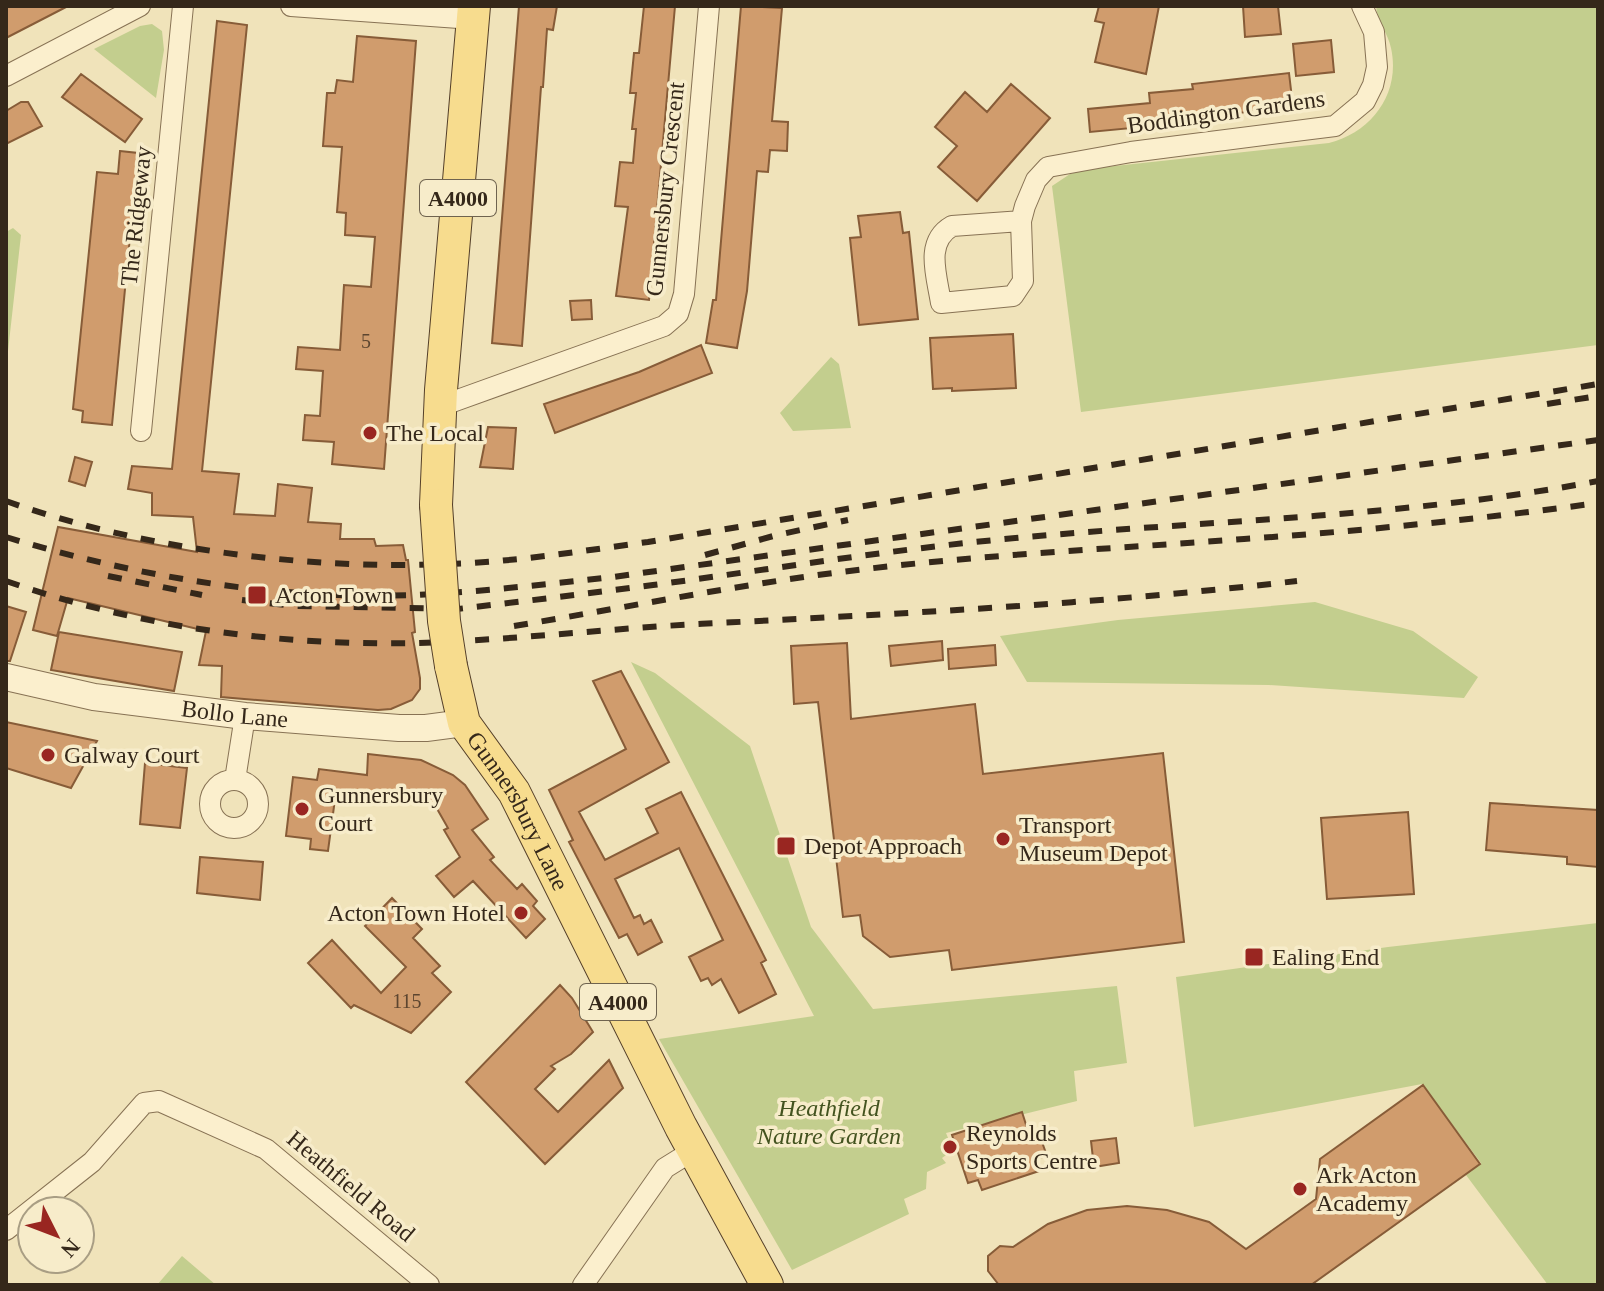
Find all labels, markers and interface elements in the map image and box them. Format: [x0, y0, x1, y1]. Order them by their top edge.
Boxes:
street label: Gunnersbury Crescent [641, 80, 689, 297]
street label: Boddington Gardens [1126, 85, 1326, 139]
street label: The Ridgeway [116, 145, 156, 287]
road number: A4000 [420, 180, 496, 216]
house number: 5 [361, 330, 371, 352]
place label: The Local [386, 420, 484, 446]
marker: The Local [361, 424, 379, 442]
place label: Acton Town [275, 582, 394, 608]
marker: Acton Town [246, 584, 268, 606]
street label: Bollo Lane [180, 695, 289, 732]
street label: Gunnersbury Lane [462, 727, 574, 894]
place label: Galway Court [64, 742, 200, 768]
marker: Galway Court [39, 746, 57, 764]
place label: Gunnersbury Court [318, 782, 443, 836]
marker: Gunnersbury Court [293, 800, 311, 818]
place label: Transport Museum Depot [1019, 812, 1168, 866]
marker: Transport Museum Depot [994, 830, 1012, 848]
place label: Depot Approach [804, 833, 962, 859]
marker: Depot Approach [775, 835, 797, 857]
place label: Acton Town Hotel [327, 900, 505, 926]
marker: Acton Town Hotel [512, 904, 530, 922]
place label: Ealing End [1272, 944, 1379, 970]
marker: Ealing End [1243, 946, 1265, 968]
road number: A4000 [580, 984, 656, 1020]
house number: 115 [392, 990, 422, 1012]
park label: Heathfield Nature Garden [756, 1095, 901, 1149]
place label: Reynolds Sports Centre [966, 1120, 1097, 1174]
street label: Heathfield Road [282, 1125, 420, 1247]
marker: Reynolds Sports Centre [941, 1138, 959, 1156]
place label: Ark Acton Academy [1316, 1162, 1417, 1216]
marker: Ark Acton Academy [1291, 1180, 1309, 1198]
north arrow [16, 1195, 96, 1275]
text: N [56, 1234, 85, 1262]

